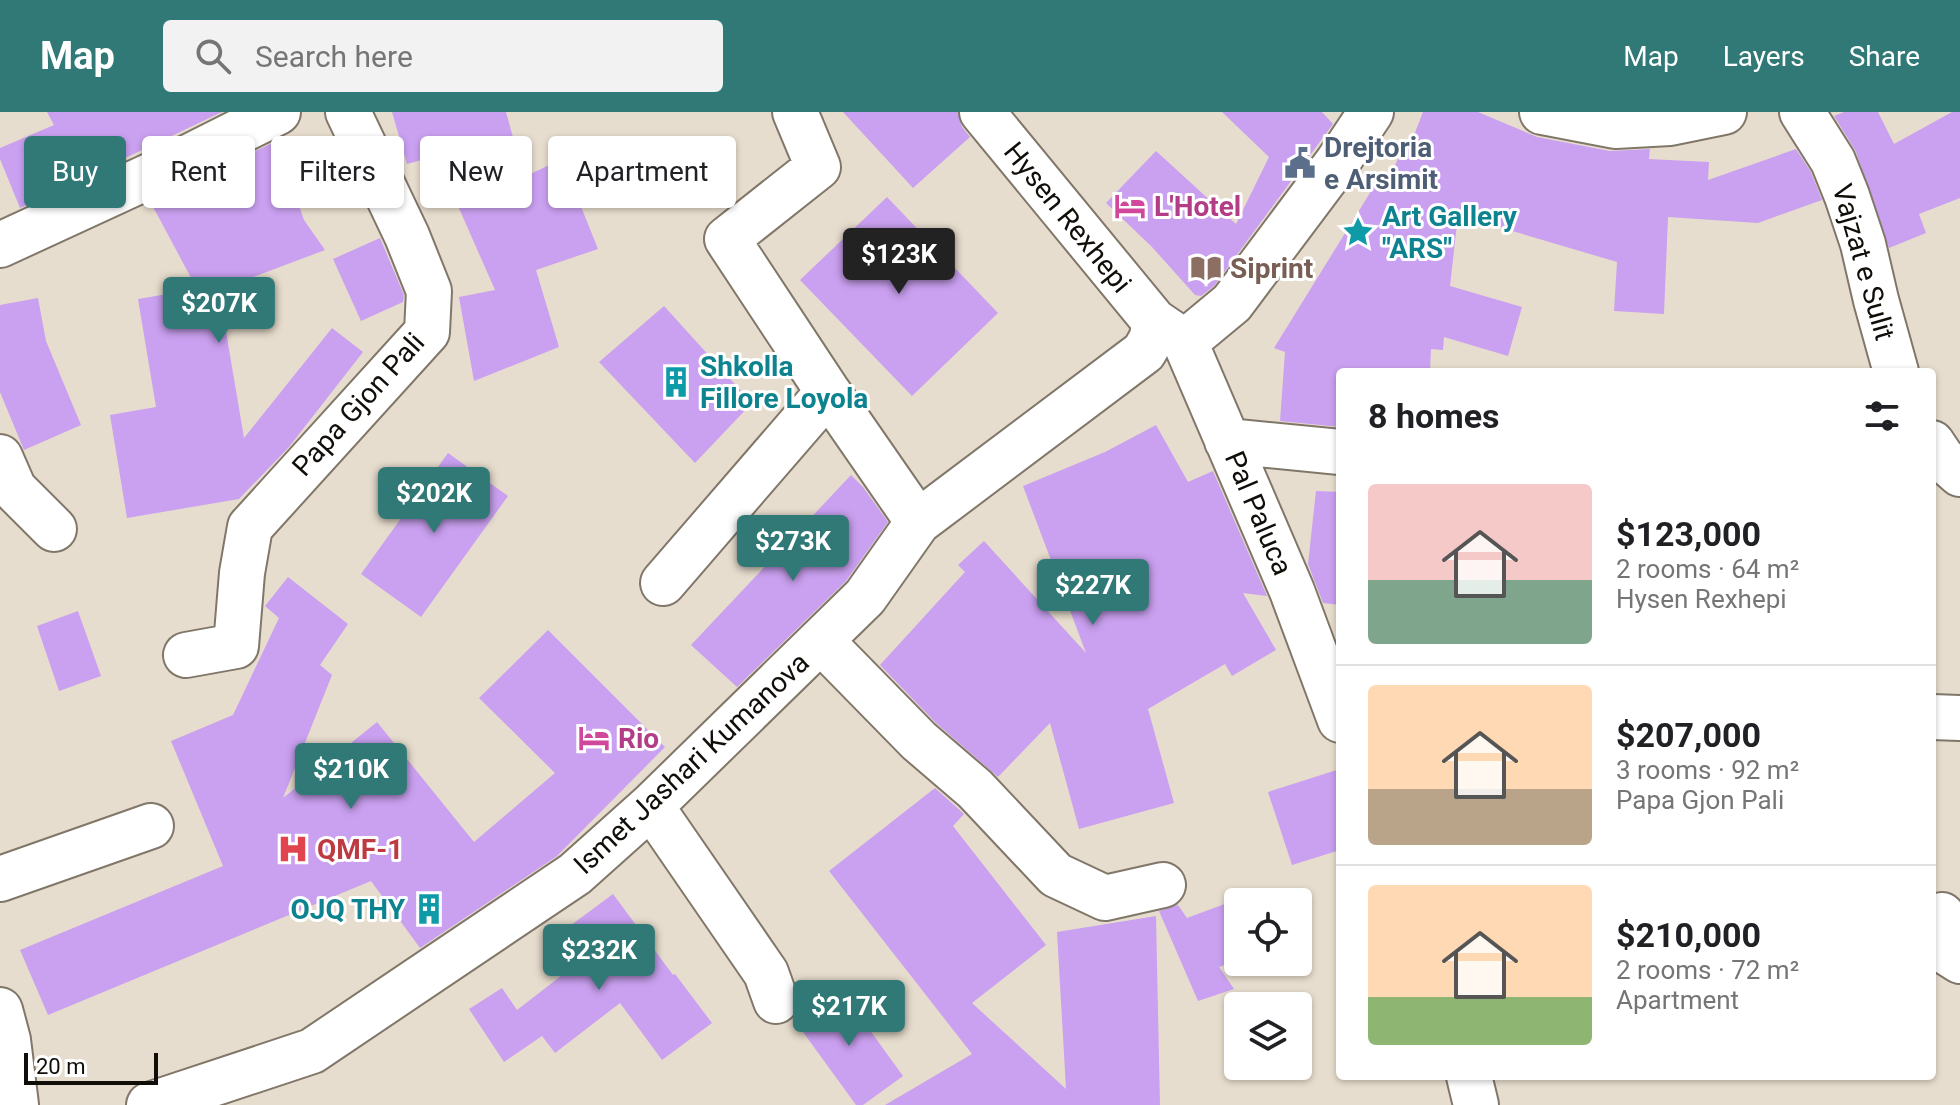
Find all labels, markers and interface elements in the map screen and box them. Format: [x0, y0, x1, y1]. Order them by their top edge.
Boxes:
search box [163, 20, 723, 92]
text: Map [40, 34, 115, 78]
icon: search [191, 34, 235, 78]
text: Search here [255, 39, 413, 74]
text: Map [1623, 40, 1679, 73]
text: Layers [1723, 40, 1805, 73]
text: Share [1849, 40, 1920, 73]
place label: Drejtoria e Arsimit [1324, 131, 1438, 196]
chip: Buy [24, 136, 126, 208]
chip: Rent [142, 136, 255, 208]
chip: Filters [271, 136, 404, 208]
chip: New [420, 136, 532, 208]
chip: Apartment [548, 136, 736, 208]
street label: Hysen Rexhepi [997, 136, 1138, 299]
public building icon: Drejtoria e Arsimit [1283, 146, 1317, 180]
street label: Vajzat e Sulit [1825, 180, 1902, 344]
hotel icon: L'Hotel [1113, 189, 1147, 223]
place label: L'Hotel [1154, 190, 1241, 223]
place label: Art Gallery "ARS" [1382, 200, 1518, 265]
place icon: Art Gallery "ARS" [1341, 215, 1375, 249]
pin: $123K [843, 228, 955, 296]
text: $123K [861, 239, 937, 269]
library icon: Siprint [1189, 251, 1223, 285]
place label: Siprint [1230, 252, 1313, 285]
pin: $207K [163, 277, 275, 345]
text: $207K [181, 288, 257, 318]
street label: Papa Gjon Pali [286, 326, 431, 483]
place label: Shkolla Fillore Loyola [700, 350, 868, 415]
building icon: Shkolla Fillore Loyola [659, 365, 693, 399]
icon: filters [1860, 394, 1904, 438]
text: 8 homes [1368, 396, 1499, 436]
street label: Pal Paluca [1218, 446, 1299, 580]
pin: $202K [378, 467, 490, 535]
text: $202K [396, 478, 472, 508]
text: $123,000 [1616, 514, 1761, 554]
pin: $273K [737, 515, 849, 583]
icon: home [1432, 516, 1528, 612]
text: $273K [755, 526, 831, 556]
text: 2 rooms · 64 m² [1616, 554, 1799, 584]
pin: $227K [1037, 559, 1149, 627]
text: $227K [1055, 570, 1131, 600]
text: Hysen Rexhepi [1616, 584, 1787, 614]
street label: Ismet Jashari Kumanova [567, 646, 816, 881]
text: $207,000 [1616, 715, 1761, 755]
icon: home [1432, 717, 1528, 813]
hotel icon: Rio [577, 721, 611, 755]
place label: Rio [618, 722, 659, 755]
pin: $210K [295, 743, 407, 811]
text: $210K [313, 754, 389, 784]
text: 3 rooms · 92 m² [1616, 755, 1799, 785]
text: Papa Gjon Pali [1616, 785, 1784, 815]
hospital icon: QMF-1 [276, 832, 310, 866]
place label: QMF-1 [317, 833, 403, 866]
map controls [1224, 888, 1312, 1080]
button: locate [1224, 888, 1312, 976]
building icon: OJQ THY [412, 892, 446, 926]
place label: OJQ THY [290, 893, 406, 926]
text: $210,000 [1616, 915, 1761, 955]
icon: home [1432, 917, 1528, 1013]
pin: $232K [543, 924, 655, 992]
text: $232K [561, 935, 637, 965]
text: 2 rooms · 72 m² [1616, 955, 1799, 985]
pin: $217K [793, 980, 905, 1048]
text: Apartment [1616, 985, 1739, 1015]
text: $217K [811, 991, 887, 1021]
button: layers [1224, 992, 1312, 1080]
scale bar [24, 1049, 158, 1085]
text: 20 m [36, 1054, 85, 1079]

